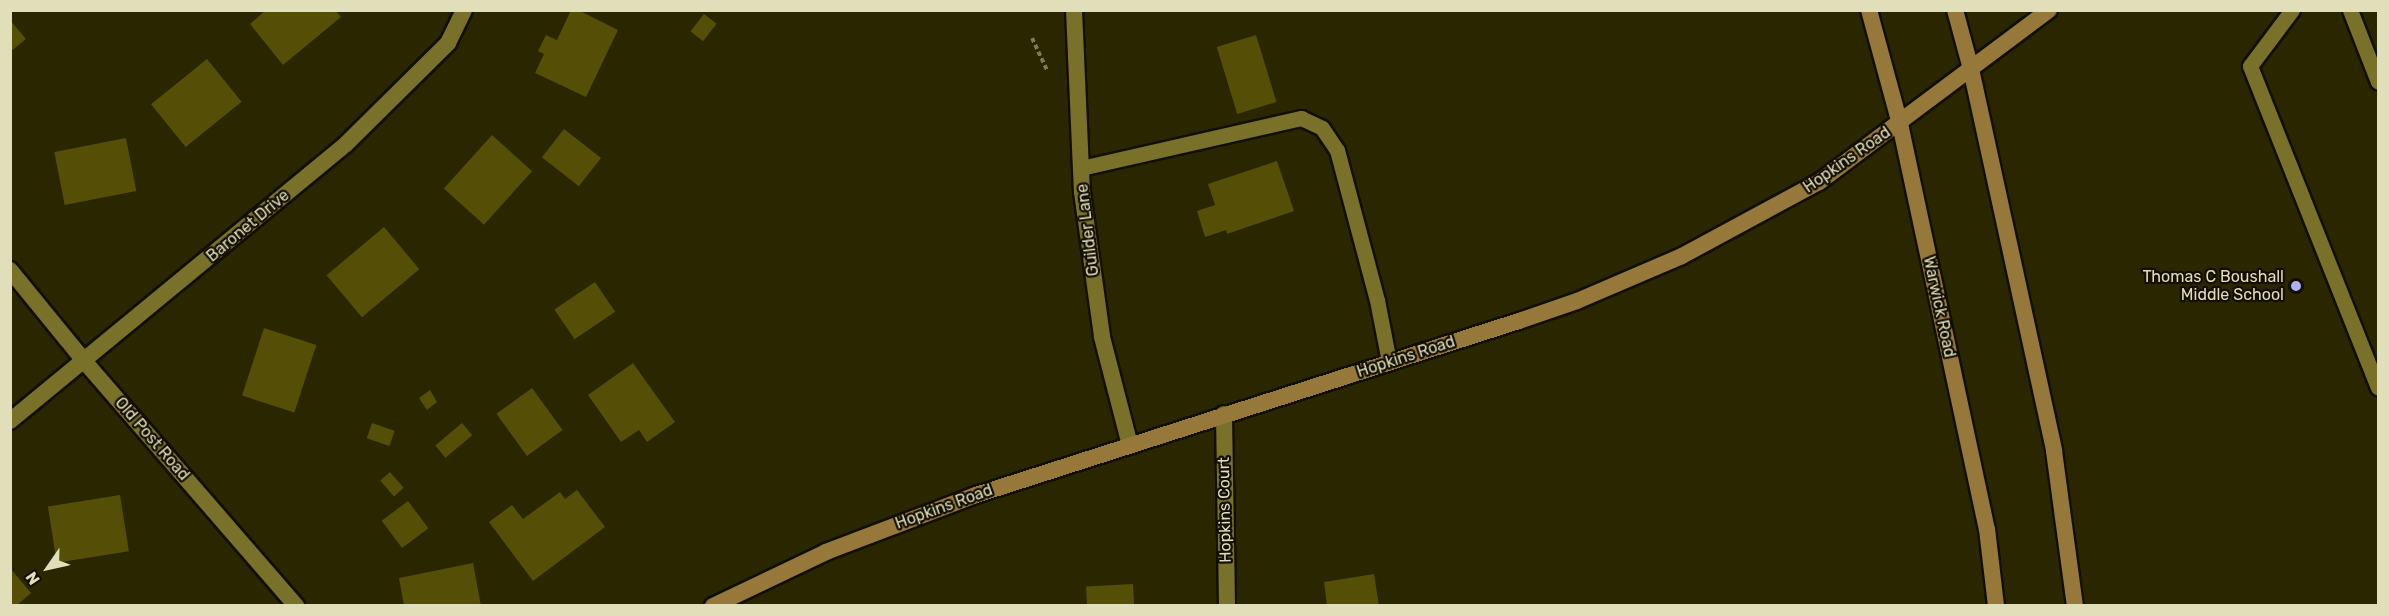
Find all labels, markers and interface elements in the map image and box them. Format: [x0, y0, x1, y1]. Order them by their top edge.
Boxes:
street label: Hopkins Road [1800, 123, 1894, 197]
street label: Guilder Lane [1073, 183, 1103, 277]
street label: Baronet Drive [203, 186, 293, 266]
street label: Warwick Road [1919, 255, 1959, 359]
place label: Thomas C Boushall Middle School [2142, 267, 2284, 305]
marker: Thomas C Boushall Middle School [2289, 279, 2303, 293]
street label: Hopkins Road [1355, 332, 1457, 382]
street label: Old Post Road [111, 394, 193, 484]
street label: Hopkins Court [1214, 457, 1236, 563]
street label: Hopkins Road [893, 481, 995, 533]
north arrow [18, 538, 78, 598]
text: N [22, 568, 44, 588]

